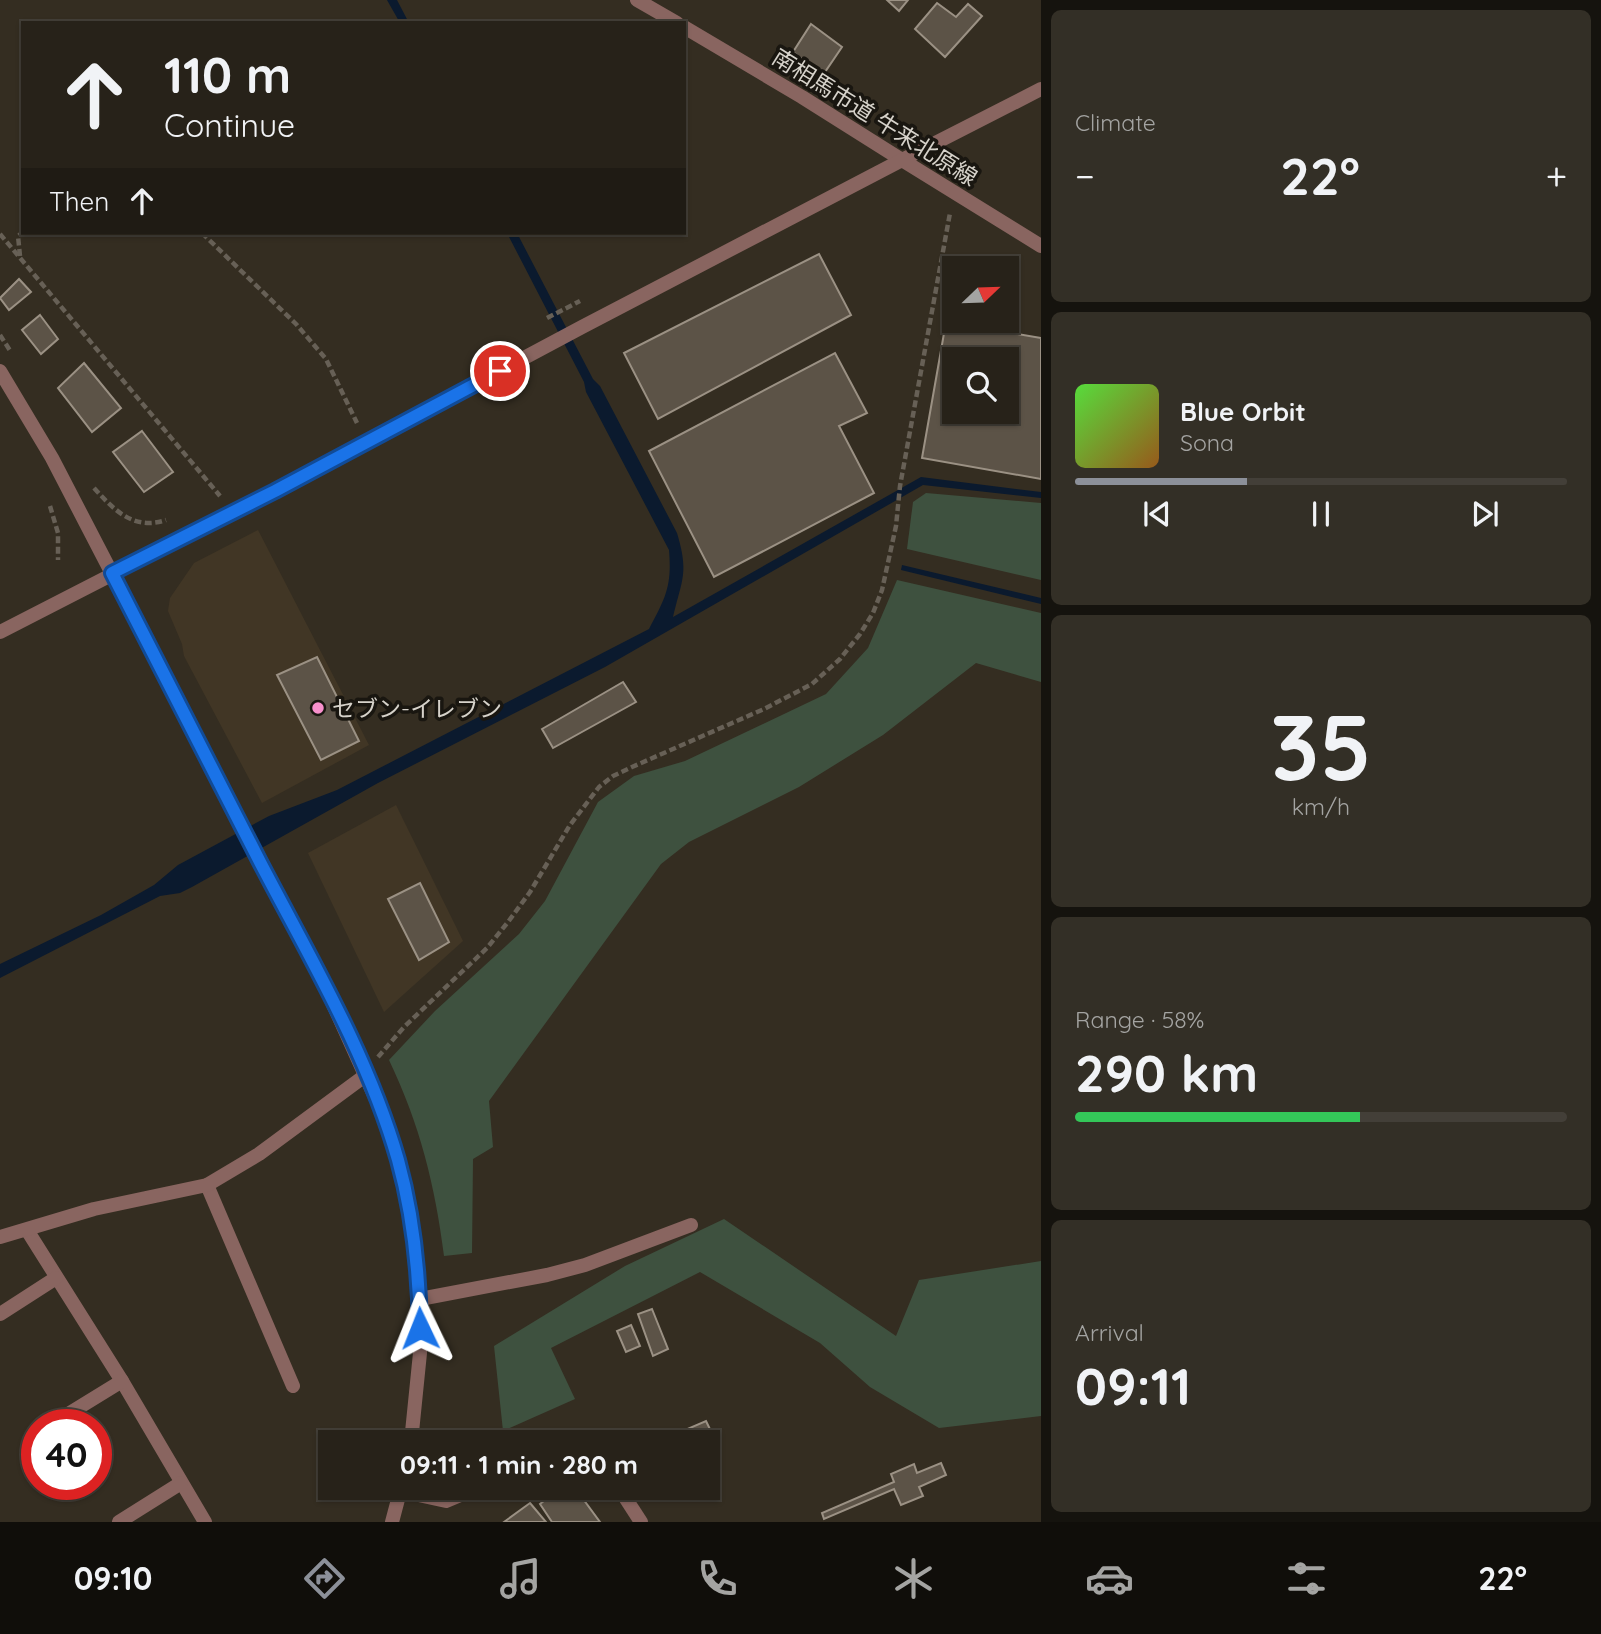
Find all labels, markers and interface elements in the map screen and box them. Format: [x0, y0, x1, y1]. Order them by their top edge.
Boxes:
street label: 南相馬市道 牛来北原線 [767, 42, 983, 192]
text: 110 m [164, 44, 291, 105]
icon: ahead [49, 49, 140, 140]
text: Continue [164, 105, 295, 145]
text: Climate [1075, 108, 1156, 137]
text: 22° [1280, 143, 1360, 208]
text: − [1075, 152, 1095, 200]
text: + [1546, 152, 1567, 200]
icon: ahead [123, 182, 161, 220]
text: Then [49, 185, 109, 218]
north arrow [942, 256, 1018, 332]
map controls [942, 256, 1019, 424]
pin [470, 341, 530, 401]
button: search [942, 347, 1019, 424]
icon: arrive [481, 352, 519, 390]
text: Blue Orbit [1180, 395, 1306, 428]
text: Sona [1180, 428, 1234, 457]
icon: previous [1138, 495, 1176, 533]
icon: pause [1302, 495, 1340, 533]
icon: next [1466, 495, 1504, 533]
text: 35 [1270, 689, 1372, 803]
place label: セブン-イレブン [332, 694, 502, 723]
marker: セブン-イレブン [310, 700, 326, 716]
text: km/h [1292, 792, 1350, 821]
text: Range · 58% [1075, 1005, 1204, 1034]
text: 290 km [1075, 1040, 1258, 1105]
position arrow [383, 1291, 457, 1365]
text: Arrival [1075, 1318, 1144, 1347]
text: 09:11 [1075, 1353, 1191, 1418]
speed limit sign: 40 [21, 1409, 112, 1500]
text: 09:11 · 1 min · 280 m [400, 1448, 638, 1481]
icon: directions [300, 1554, 349, 1603]
icon: music [496, 1554, 545, 1603]
icon: phone [693, 1554, 742, 1603]
icon: climate [889, 1554, 938, 1603]
icon: car [1085, 1554, 1134, 1603]
icon: filters [1282, 1554, 1331, 1603]
text: 09:10 [74, 1558, 152, 1598]
text: 22° [1478, 1558, 1527, 1598]

